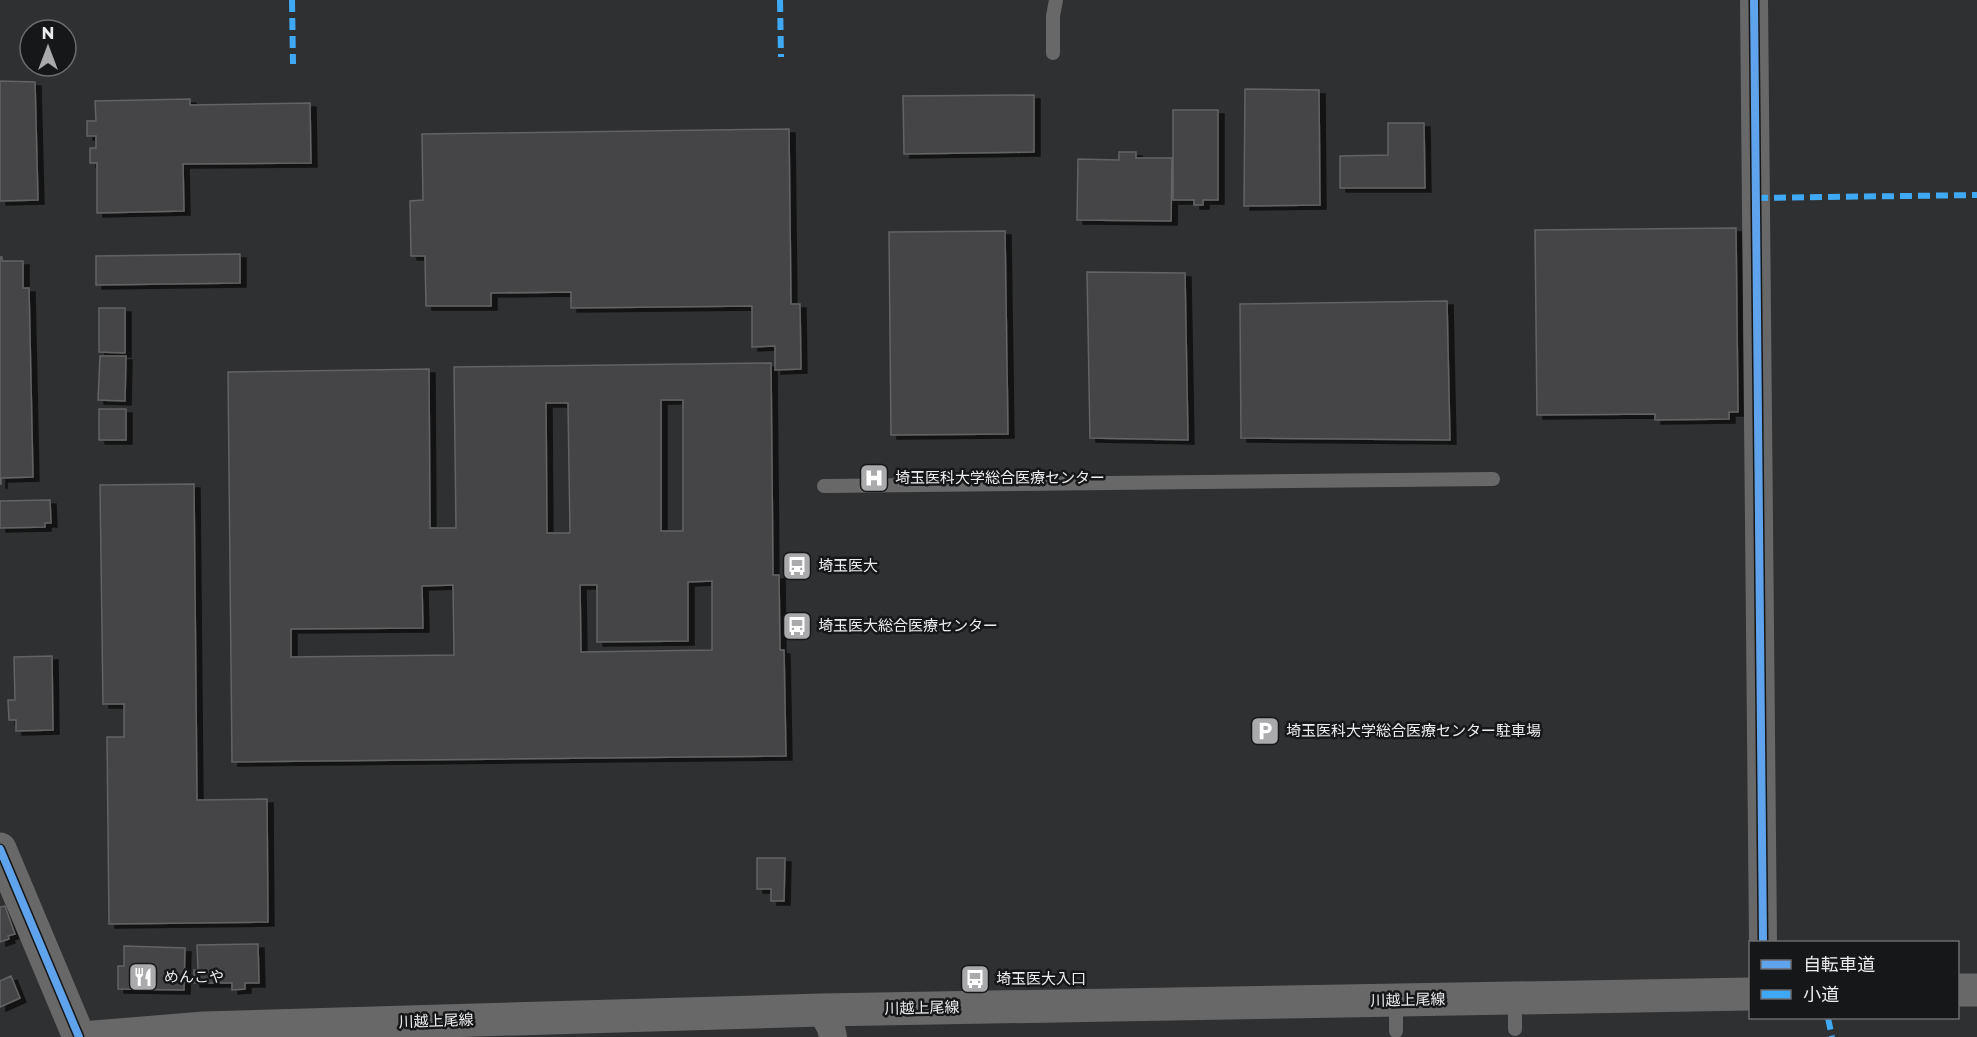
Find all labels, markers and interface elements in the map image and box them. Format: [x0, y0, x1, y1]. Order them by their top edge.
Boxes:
north arrow [18, 18, 78, 78]
text: N [42, 24, 54, 43]
hospital icon: 埼玉医科大学総合医療センター [858, 462, 890, 494]
place label: 埼玉医科大学総合医療センター [895, 468, 1105, 487]
bus stop icon: 埼玉医大 [781, 550, 813, 582]
place label: 埼玉医大 [818, 556, 878, 575]
bus stop icon: 埼玉医大総合医療センター [781, 610, 813, 642]
place label: 埼玉医大総合医療センター [818, 616, 998, 635]
parking icon: 埼玉医科大学総合医療センター駐車場 [1249, 715, 1281, 747]
place label: 埼玉医科大学総合医療センター駐車場 [1286, 721, 1541, 740]
legend [1749, 941, 1959, 1019]
text: 自転車道 [1803, 954, 1875, 976]
restaurant icon: めんこや [127, 961, 159, 993]
bus stop icon: 埼玉医大入口 [959, 963, 991, 995]
place label: めんこや [164, 967, 224, 986]
place label: 埼玉医大入口 [996, 969, 1086, 988]
text: 小道 [1803, 984, 1839, 1006]
street label: 川越上尾線 [1370, 989, 1446, 1010]
street label: 川越上尾線 [884, 997, 960, 1018]
street label: 川越上尾線 [398, 1010, 474, 1031]

